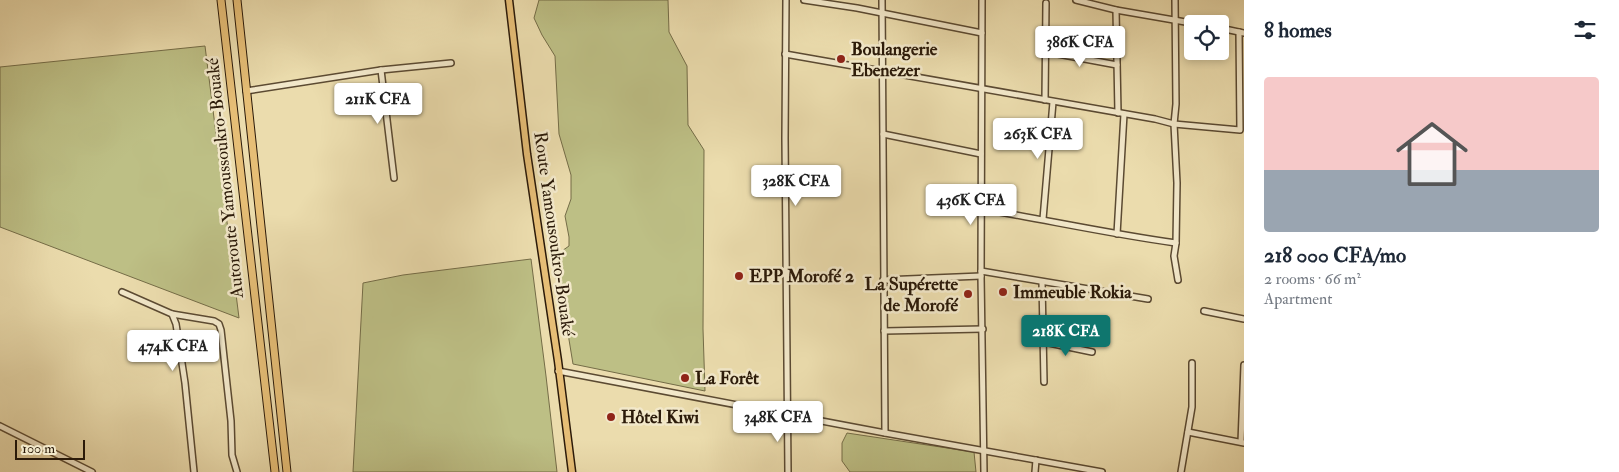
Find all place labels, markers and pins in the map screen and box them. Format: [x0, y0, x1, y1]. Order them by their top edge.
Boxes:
pin: 386K CFA [1028, 26, 1132, 68]
place label: Boulangerie Ebenezer [851, 38, 938, 82]
marker: Boulangerie Ebenezer [835, 53, 847, 65]
pin: 211K CFA [326, 82, 430, 125]
pin: 263K CFA [986, 118, 1090, 160]
pin: 328K CFA [744, 164, 848, 207]
pin: 436K CFA [919, 184, 1023, 226]
place label: EPP Morofé 2 [749, 265, 854, 288]
marker: EPP Morofé 2 [733, 270, 745, 282]
place label: La Supérette de Morofé [865, 273, 958, 317]
place label: Immeuble Rokia [1013, 281, 1132, 304]
marker: Immeuble Rokia [997, 286, 1009, 298]
marker: La Supérette de Morofé [962, 288, 974, 300]
pin: 218K CFA [1014, 314, 1118, 357]
pin: 474K CFA [121, 330, 225, 372]
place label: La Forêt [695, 367, 759, 390]
marker: La Forêt [679, 372, 691, 384]
pin: 348K CFA [726, 400, 830, 443]
place label: Hôtel Kiwi [621, 406, 699, 429]
marker: Hôtel Kiwi [605, 411, 617, 423]

